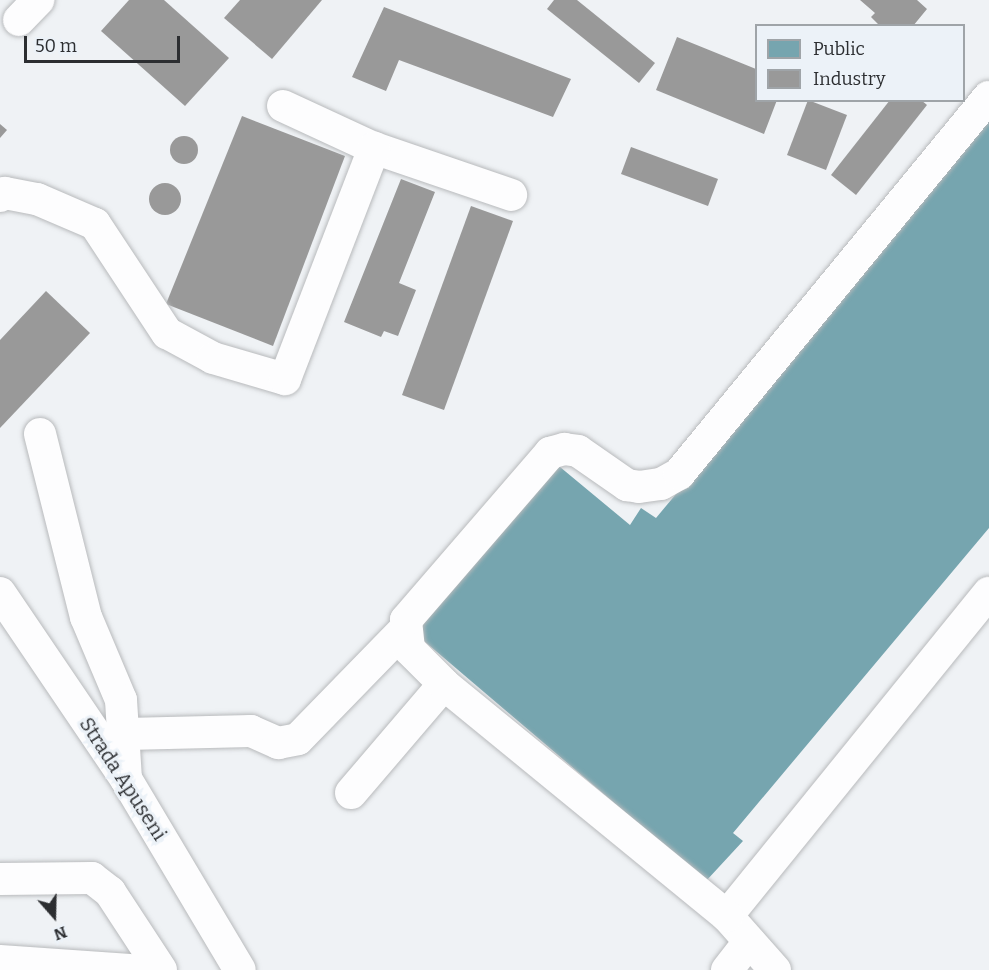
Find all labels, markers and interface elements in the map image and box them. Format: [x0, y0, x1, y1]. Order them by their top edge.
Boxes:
scale bar [27, 24, 183, 62]
legend [755, 24, 965, 102]
text: 50 m [35, 35, 77, 57]
text: Public [813, 38, 865, 60]
text: Industry [813, 68, 885, 90]
street label: Strada Apuseni [74, 713, 172, 845]
north arrow [24, 886, 84, 946]
text: N [51, 922, 69, 944]

